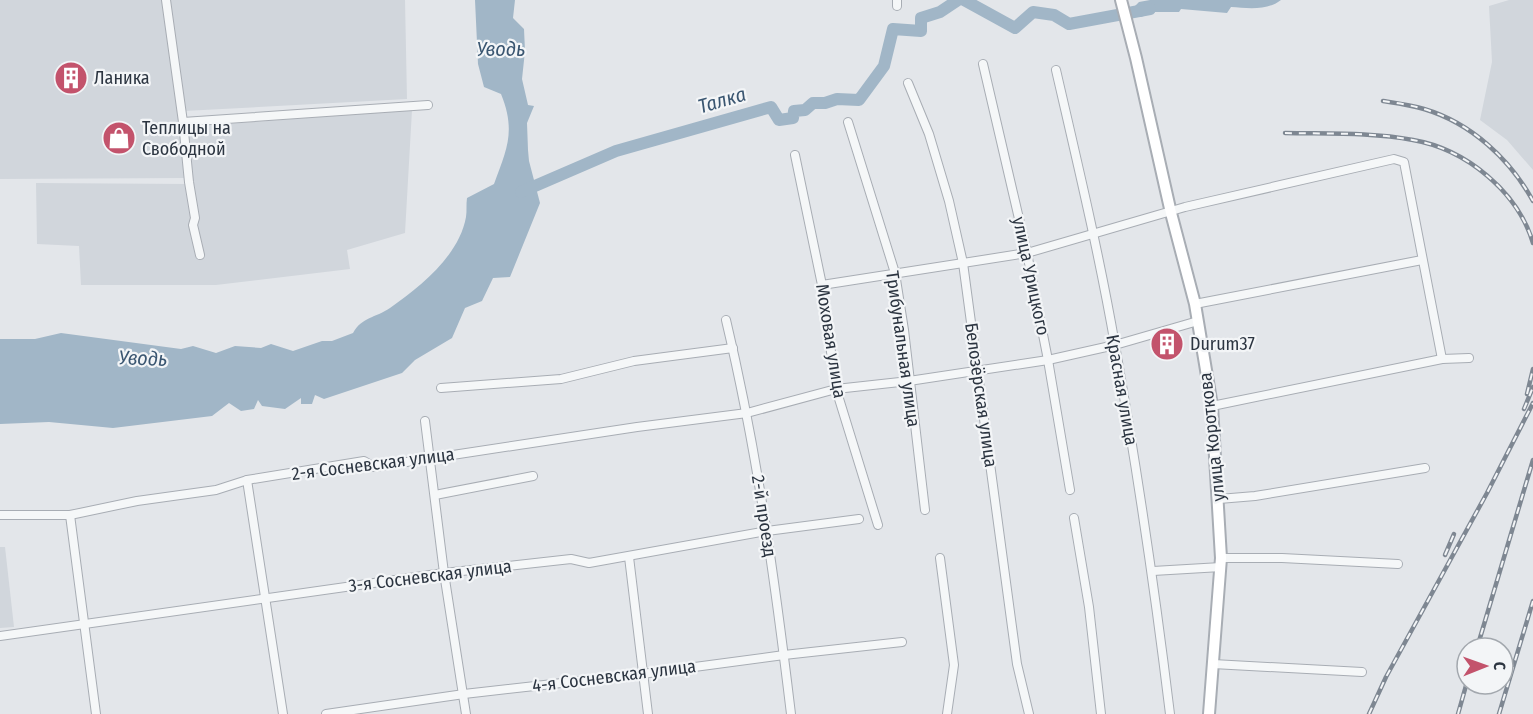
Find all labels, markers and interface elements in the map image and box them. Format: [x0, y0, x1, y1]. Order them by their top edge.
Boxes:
water label: Уводь [477, 37, 525, 61]
building icon: Ланика [53, 60, 89, 96]
place label: Ланика [94, 67, 150, 89]
water label: Талка [695, 82, 749, 118]
place label: Теплицы на Свободной [142, 117, 231, 160]
shop icon: Теплицы на Свободной [101, 120, 137, 156]
street label: улица Урицкого [1008, 215, 1054, 337]
street label: Трибунальная улица [881, 269, 925, 429]
street label: Моховая улица [811, 282, 851, 400]
street label: Белозёрская улица [960, 321, 1002, 469]
building icon: Durum37 [1149, 326, 1185, 362]
street label: Красная улица [1101, 333, 1143, 447]
place label: Durum37 [1190, 333, 1255, 355]
water label: Уводь [118, 345, 168, 371]
street label: улица Короткова [1194, 371, 1230, 503]
street label: 2-я Сосневская улица [290, 443, 456, 485]
street label: 2-й проезд [747, 474, 781, 558]
street label: 3-я Сосневская улица [347, 555, 513, 597]
north arrow [1455, 636, 1515, 696]
street label: 4-я Сосневская улица [531, 655, 697, 697]
text: С [1490, 661, 1509, 671]

